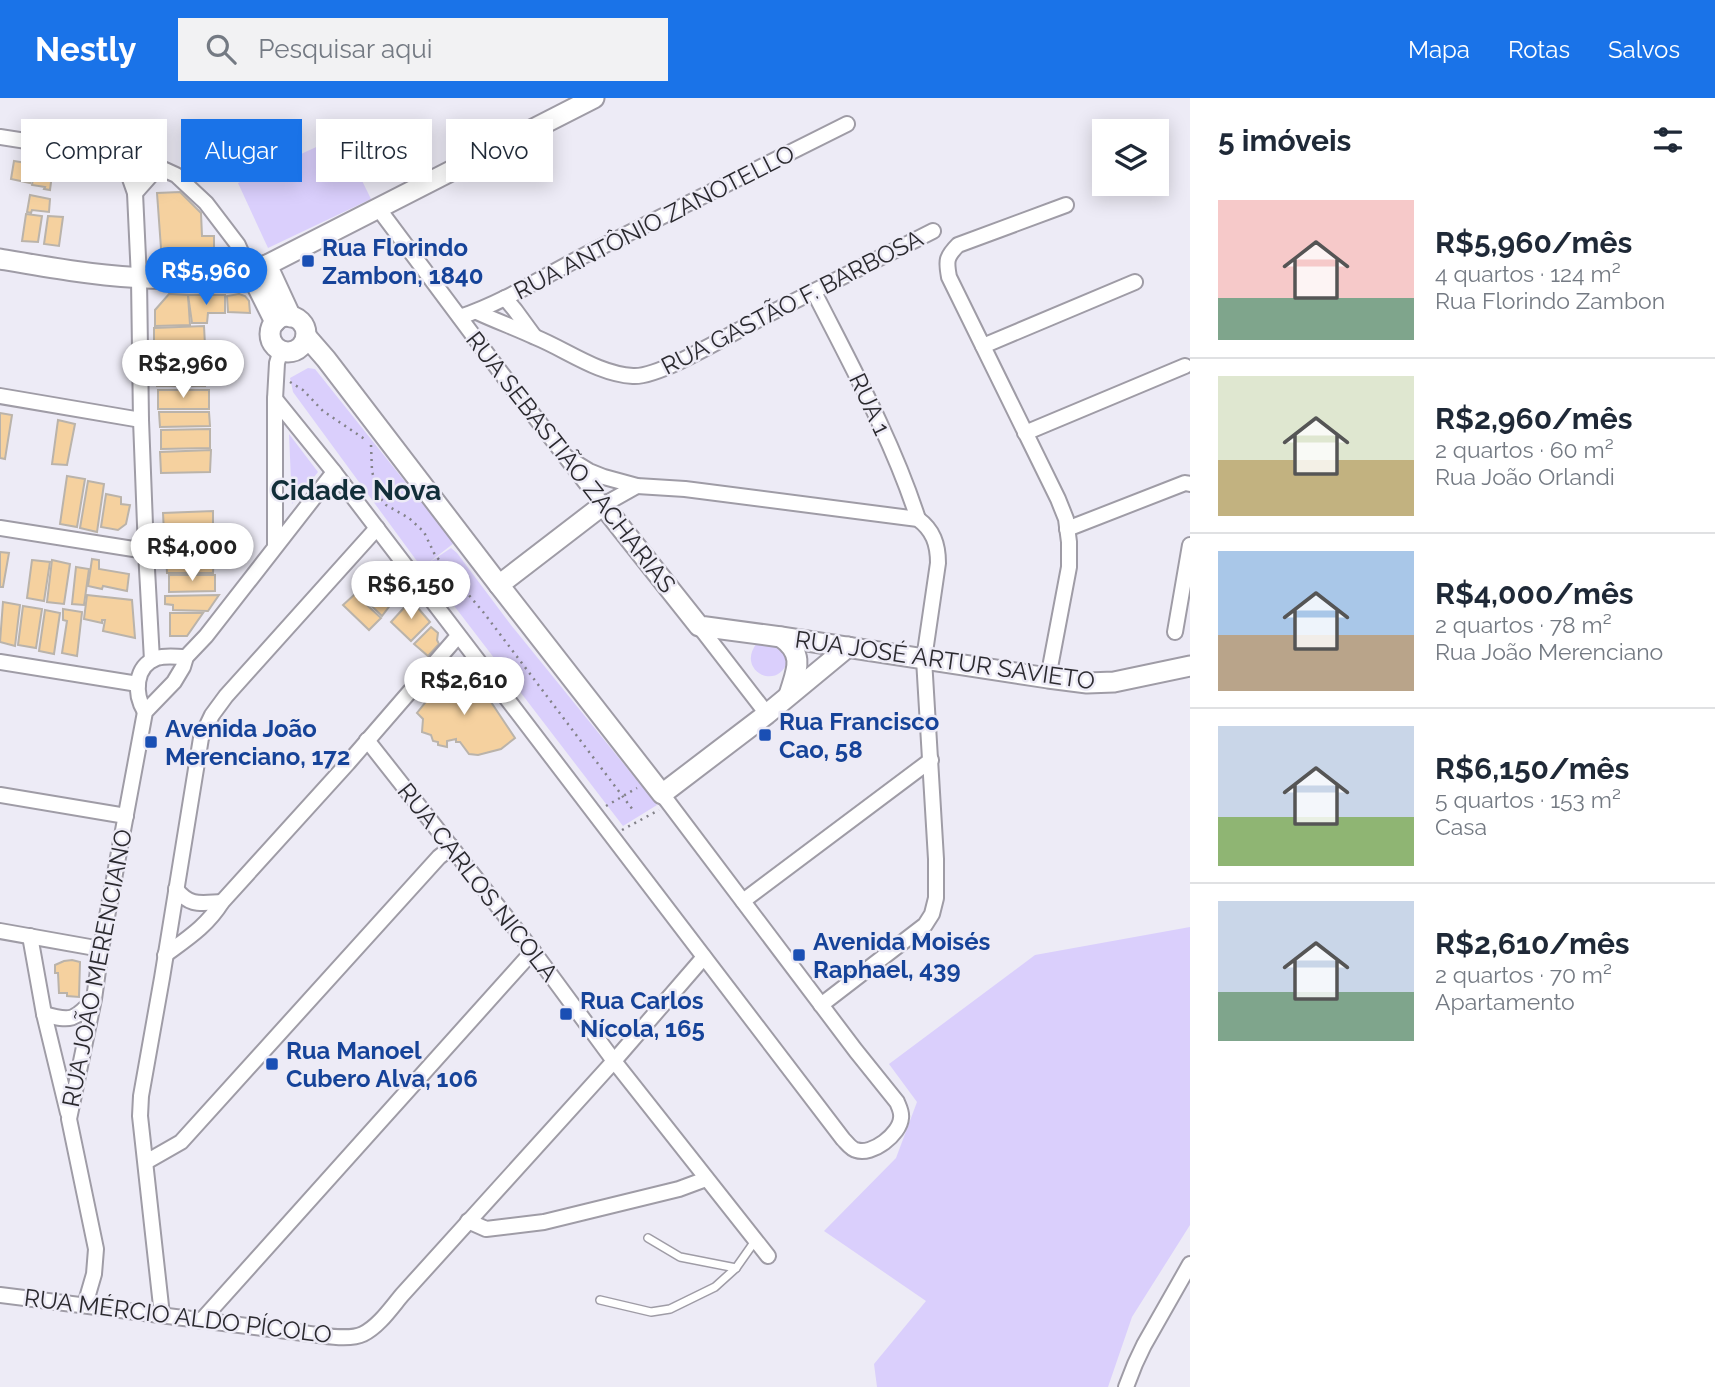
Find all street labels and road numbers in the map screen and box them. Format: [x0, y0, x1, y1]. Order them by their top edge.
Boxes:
street label: RUA ANTÔNIO ZANOTELLO [509, 138, 799, 306]
street label: RUA GASTÃO F. BARBOSA [656, 223, 928, 381]
street label: RUA SEBASTIÃO ZACHARIAS [460, 326, 682, 598]
street label: RUA 1 [843, 368, 897, 440]
street label: RUA JOSÉ ARTUR SAVIETO [793, 625, 1097, 695]
street label: RUA CARLOS NICOLA [392, 777, 564, 987]
street label: RUA JOÃO MERENCIANO [56, 827, 138, 1109]
street label: RUA MÉRCIO ALDO PÍCOLO [22, 1283, 334, 1349]

